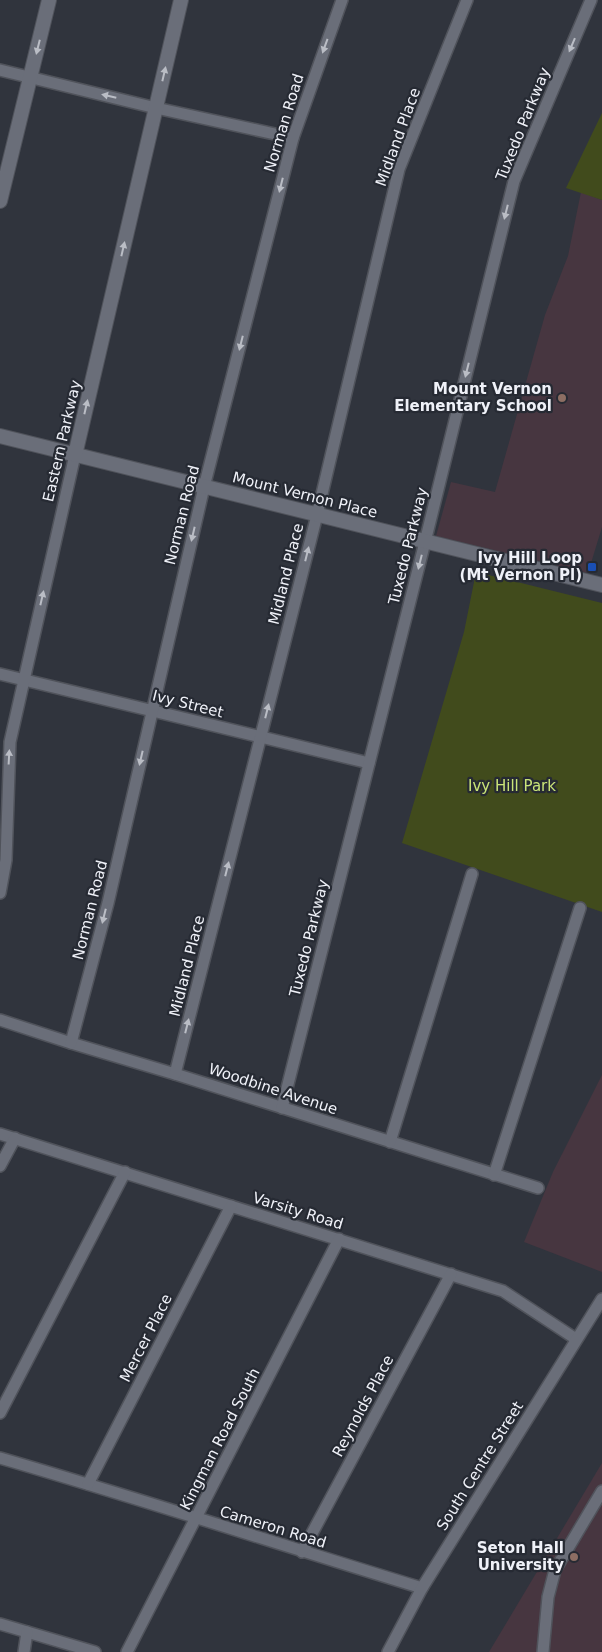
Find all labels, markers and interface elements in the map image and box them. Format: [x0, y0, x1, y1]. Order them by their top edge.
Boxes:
one-way arrow [568, 38, 576, 53]
one-way arrow [321, 39, 329, 54]
one-way arrow [34, 40, 42, 55]
street label: Tuxedo Parkway [492, 65, 554, 184]
one-way arrow [160, 66, 168, 81]
street label: Norman Road [260, 72, 308, 174]
street label: Midland Place [372, 85, 424, 189]
one-way arrow [101, 92, 116, 100]
one-way arrow [277, 178, 285, 193]
one-way arrow [502, 205, 510, 220]
one-way arrow [119, 242, 127, 257]
one-way arrow [237, 335, 245, 350]
one-way arrow [463, 362, 471, 377]
street label: Eastern Parkway [39, 378, 85, 504]
place label: Mount Vernon Elementary School [394, 380, 552, 415]
marker: Mount Vernon Elementary School [556, 392, 568, 404]
one-way arrow [82, 400, 90, 415]
street label: Norman Road [161, 463, 203, 567]
street label: Mount Vernon Place [231, 468, 379, 522]
street label: Tuxedo Parkway [384, 485, 431, 607]
street label: Midland Place [265, 522, 307, 626]
one-way arrow [189, 527, 197, 542]
one-way arrow [303, 546, 311, 561]
place label: Ivy Hill Loop (Mt Vernon Pl) [460, 549, 582, 584]
one-way arrow [416, 554, 424, 569]
marker: Ivy Hill Loop (Mt Vernon Pl) [586, 561, 598, 573]
one-way arrow [38, 591, 46, 606]
street label: Ivy Street [151, 686, 225, 722]
one-way arrow [263, 704, 271, 719]
one-way arrow [6, 749, 14, 765]
one-way arrow [137, 750, 145, 766]
park label: Ivy Hill Park [468, 777, 556, 795]
street label: Norman Road [69, 858, 111, 962]
one-way arrow [223, 861, 231, 876]
street label: Tuxedo Parkway [285, 877, 332, 999]
one-way arrow [100, 909, 108, 924]
street label: Midland Place [166, 914, 208, 1018]
one-way arrow [183, 1019, 191, 1034]
street label: Woodbine Avenue [206, 1060, 340, 1118]
street label: Varsity Road [251, 1189, 345, 1233]
street label: Mercer Place [116, 1291, 176, 1385]
street label: Reynolds Place [329, 1352, 397, 1460]
street label: Kingman Road South [176, 1365, 264, 1513]
street label: South Centre Street [433, 1398, 527, 1534]
street label: Cameron Road [218, 1502, 328, 1552]
place label: Seton Hall University [477, 1539, 564, 1574]
marker: Seton Hall University [568, 1551, 580, 1563]

